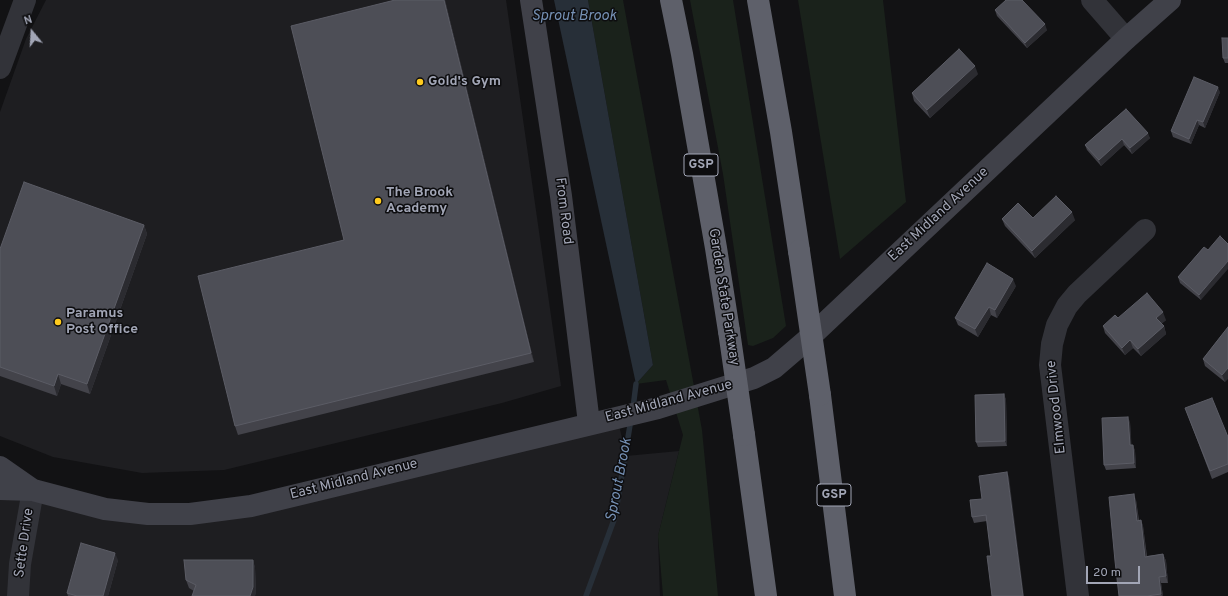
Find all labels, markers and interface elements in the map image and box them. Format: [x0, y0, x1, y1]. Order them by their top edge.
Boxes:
water label: Sprout Brook [531, 8, 617, 26]
north arrow [12, 12, 52, 52]
text: N [22, 13, 34, 28]
place label: Gold's Gym [428, 74, 501, 90]
marker: Gold's Gym [415, 77, 425, 87]
road number: GSP [684, 154, 718, 176]
street label: East Midland Avenue [886, 164, 992, 266]
street label: From Road [551, 177, 575, 245]
place label: The Brook Academy [386, 185, 453, 218]
marker: The Brook Academy [373, 196, 383, 206]
street label: Garden State Parkway [704, 227, 742, 367]
place label: Paramus Post Office [66, 306, 138, 338]
marker: Paramus Post Office [53, 317, 63, 327]
street label: Elmwood Drive [1044, 359, 1070, 455]
street label: East Midland Avenue [604, 377, 734, 427]
water label: Sprout Brook [603, 436, 637, 524]
street label: East Midland Avenue [289, 456, 419, 504]
road number: GSP [817, 484, 851, 506]
street label: Sette Drive [12, 507, 38, 579]
scale bar [1088, 558, 1142, 584]
text: 20 m [1093, 565, 1121, 581]

